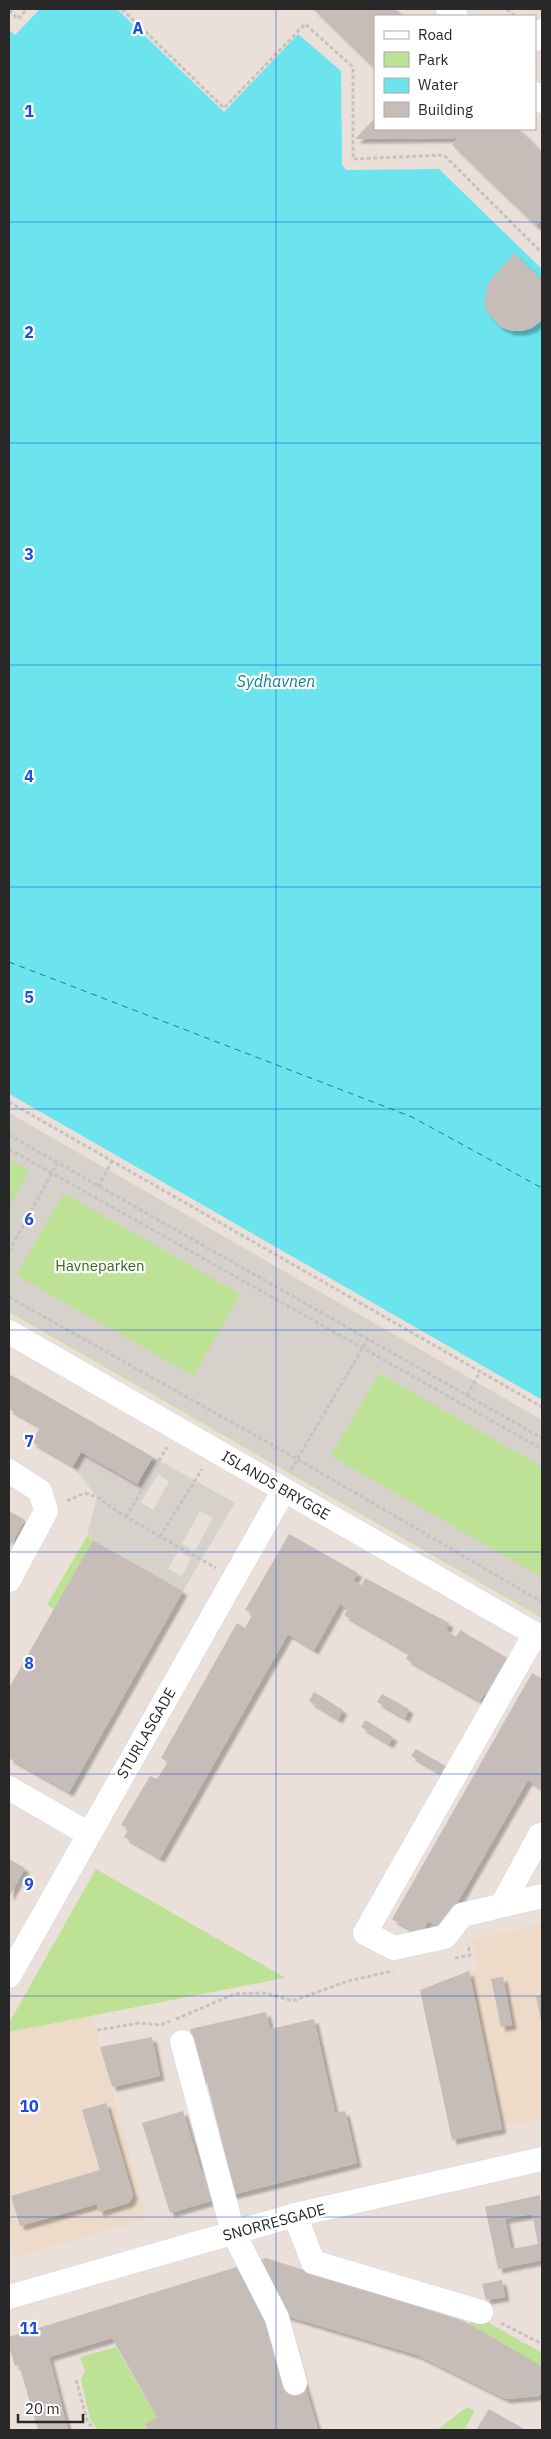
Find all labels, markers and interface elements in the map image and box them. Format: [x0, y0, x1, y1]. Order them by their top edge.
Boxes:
legend [374, 15, 536, 130]
text: A [133, 18, 144, 38]
text: Road [418, 25, 453, 44]
text: Park [418, 50, 448, 69]
text: Water [418, 75, 459, 94]
text: Building [418, 100, 473, 119]
text: 1 [24, 101, 34, 121]
text: 2 [24, 322, 34, 342]
text: 3 [24, 544, 34, 564]
water label: Sydhavnen [237, 671, 315, 691]
text: 4 [24, 766, 34, 786]
text: 5 [24, 987, 34, 1007]
text: 6 [24, 1209, 34, 1229]
park label: Havneparken [55, 1256, 145, 1275]
text: 7 [24, 1431, 34, 1451]
street label: ISLANDS BRYGGE [218, 1446, 334, 1524]
text: 8 [24, 1653, 34, 1673]
street label: STURLASGADE [112, 1684, 180, 1782]
text: 9 [24, 1874, 34, 1894]
text: 10 [19, 2096, 39, 2116]
street label: SNORRESGADE [221, 2199, 327, 2245]
text: 11 [19, 2318, 39, 2338]
scale bar [18, 2392, 82, 2424]
text: 20 m [25, 2399, 60, 2418]

